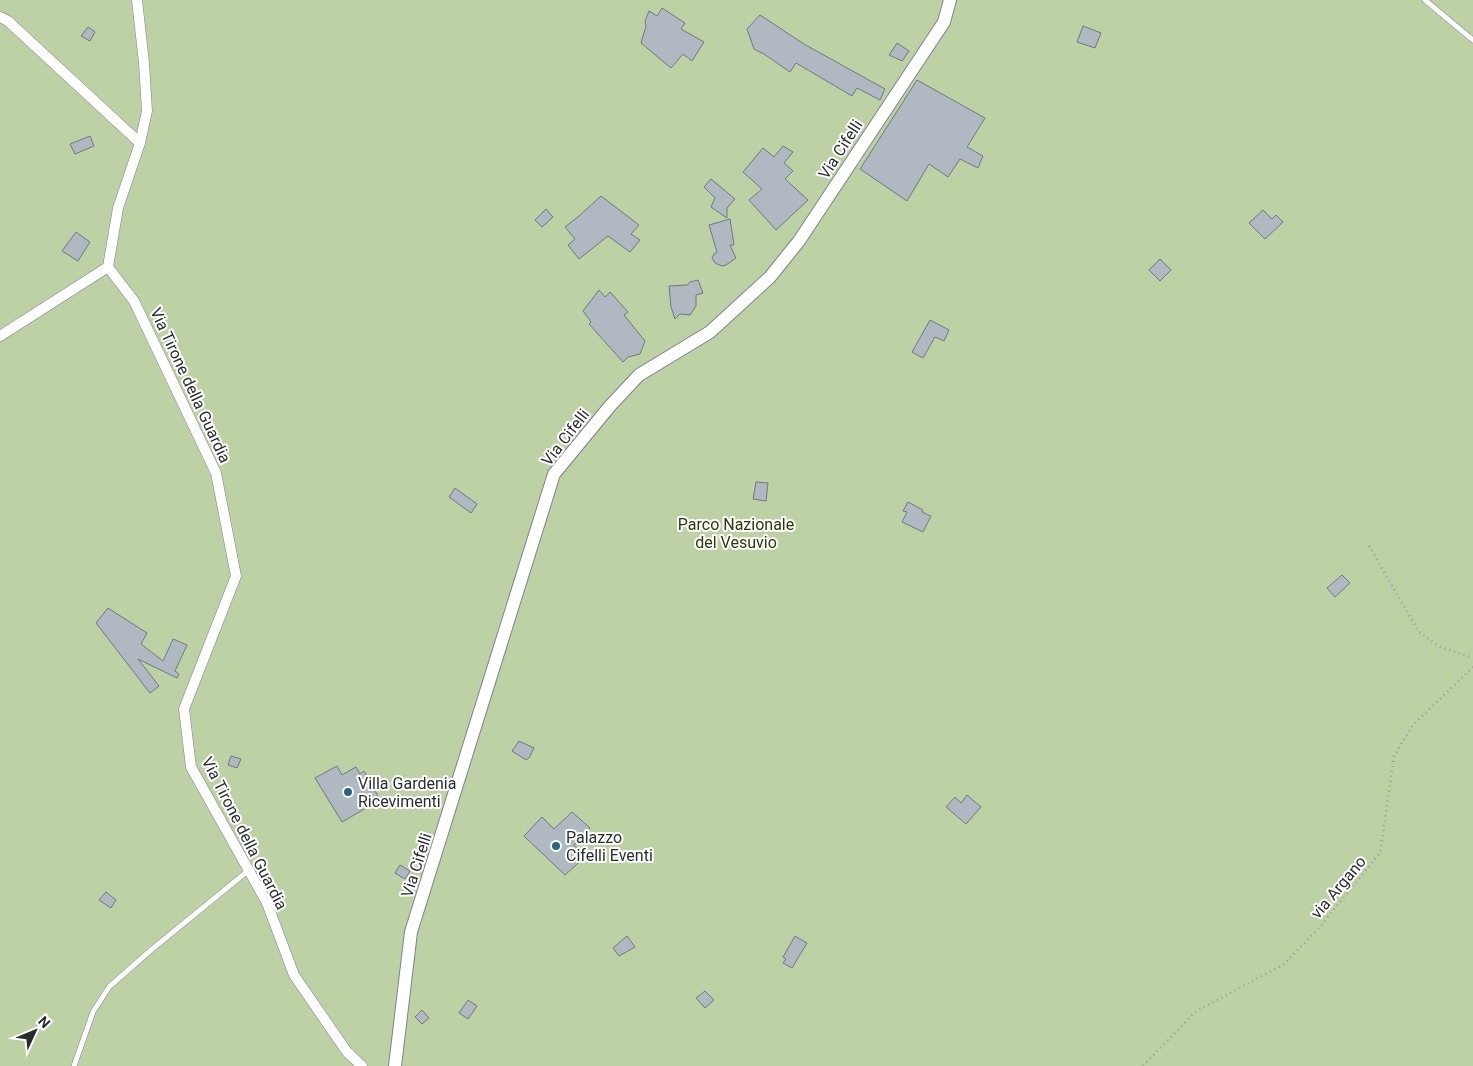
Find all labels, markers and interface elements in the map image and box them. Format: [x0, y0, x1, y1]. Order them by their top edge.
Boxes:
street label: Via Cifelli [814, 116, 867, 182]
street label: Via Tirone della Guardia [146, 305, 235, 466]
street label: Via Cifelli [537, 405, 593, 469]
park label: Parco Nazionale del Vesuvio [678, 515, 794, 552]
street label: Via Tirone della Guardia [198, 754, 291, 913]
place label: Villa Gardenia Ricevimenti [358, 774, 456, 811]
marker: Villa Gardenia Ricevimenti [342, 786, 354, 798]
place label: Palazzo Cifelli Eventi [566, 828, 653, 865]
street label: Via Cifelli [397, 831, 436, 900]
marker: Palazzo Cifelli Eventi [550, 840, 562, 852]
street label: via Argano [1307, 852, 1370, 922]
north arrow [10, 1006, 60, 1056]
text: N [35, 1013, 54, 1031]

